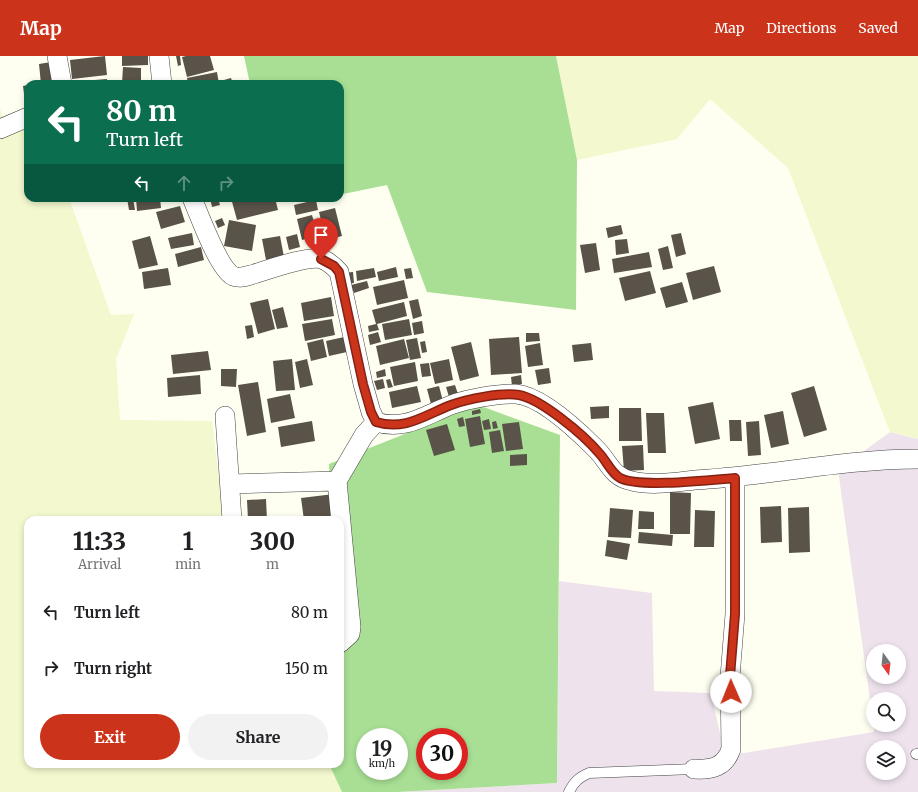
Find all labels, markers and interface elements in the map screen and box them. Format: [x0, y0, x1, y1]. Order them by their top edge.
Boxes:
text: Map [20, 16, 62, 40]
text: Map [714, 19, 744, 37]
text: Directions [766, 19, 836, 37]
text: Saved [858, 19, 898, 37]
text: 80 m [106, 93, 177, 129]
icon: left [40, 96, 92, 148]
text: Turn left [106, 128, 183, 151]
icon: left [131, 172, 153, 194]
icon: ahead [173, 172, 195, 194]
icon: right [215, 172, 237, 194]
pin [304, 218, 338, 259]
icon: arrive [310, 224, 332, 246]
text: 11:33 [73, 526, 126, 557]
text: 1 [182, 526, 194, 557]
text: 300 [250, 526, 295, 557]
text: Arrival [78, 556, 121, 573]
text: min [175, 556, 201, 573]
text: m [266, 556, 279, 573]
icon: left [40, 601, 62, 623]
text: Turn left [74, 603, 140, 622]
text: 80 m [291, 603, 328, 622]
north arrow [866, 644, 906, 684]
map controls [866, 644, 906, 780]
icon: right [40, 657, 62, 679]
text: Turn right [74, 659, 152, 678]
text: 150 m [285, 659, 328, 678]
position arrow [710, 671, 752, 713]
button: search [866, 692, 906, 732]
button: Exit [40, 714, 180, 760]
button: Share [188, 714, 328, 760]
speed limit sign: 30 [416, 728, 468, 780]
text: 19 [372, 736, 392, 761]
button: layers [866, 740, 906, 780]
text: km/h [369, 757, 395, 770]

